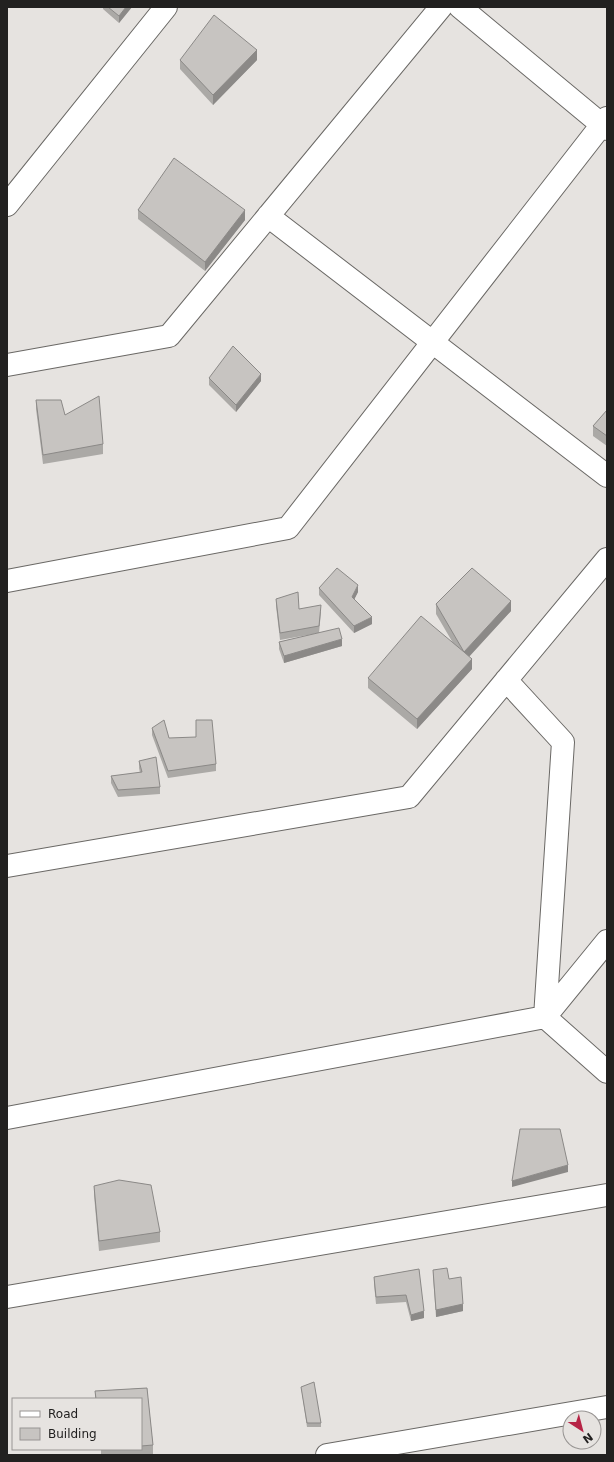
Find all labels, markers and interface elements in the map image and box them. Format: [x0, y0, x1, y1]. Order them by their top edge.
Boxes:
legend [12, 1398, 142, 1450]
text: Road [48, 1407, 78, 1421]
north arrow [562, 1410, 602, 1450]
text: Building [48, 1427, 97, 1441]
text: N [580, 1430, 595, 1446]

